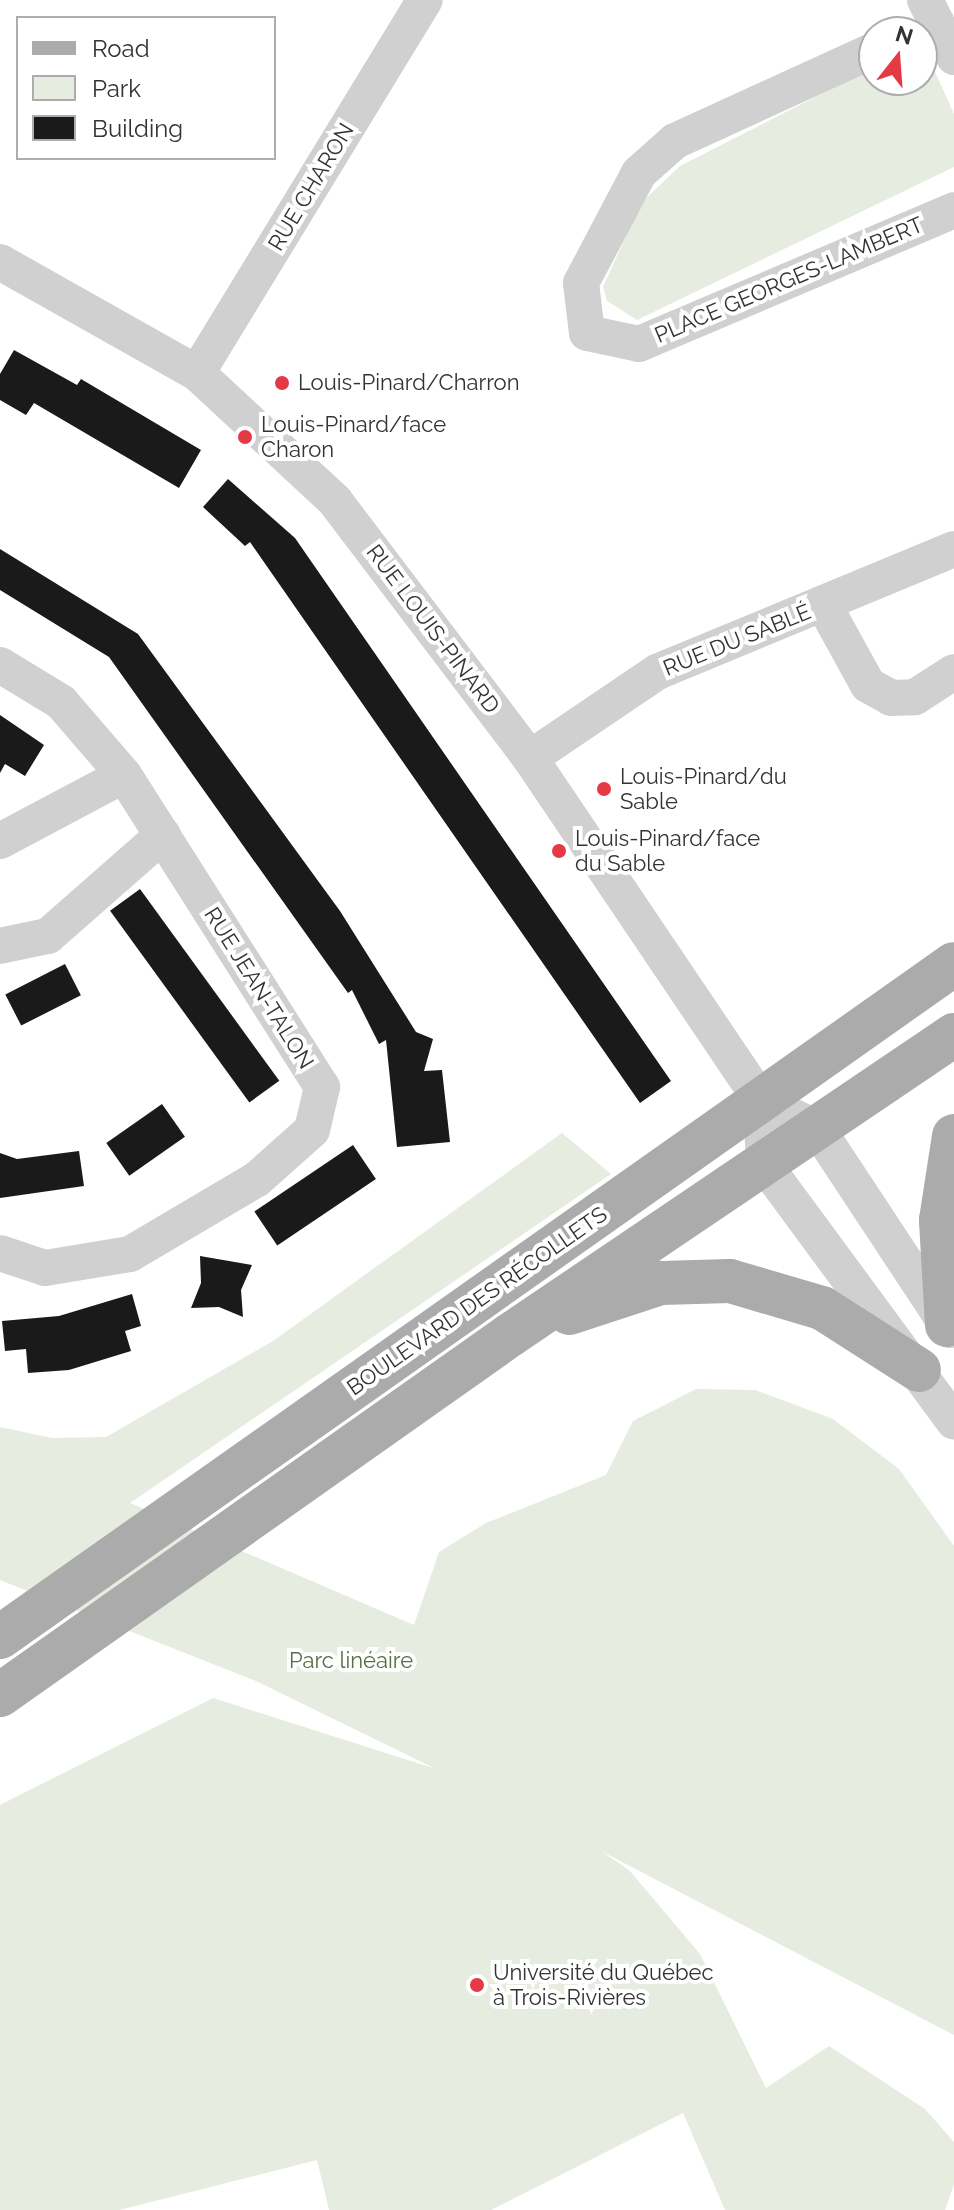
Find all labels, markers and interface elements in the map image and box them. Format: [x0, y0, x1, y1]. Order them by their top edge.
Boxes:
legend [16, 16, 276, 160]
north arrow [858, 16, 938, 96]
text: N [893, 20, 916, 50]
text: Road [92, 34, 150, 63]
text: Park [92, 74, 141, 103]
text: Building [92, 114, 183, 143]
street label: RUE CHARON [263, 118, 359, 256]
street label: PLACE GEORGES-LAMBERT [651, 211, 927, 349]
place label: Louis-Pinard/Charron [298, 370, 519, 396]
marker: Louis-Pinard/Charron [273, 374, 291, 392]
place label: Louis-Pinard/face Charon [261, 411, 446, 462]
marker: Louis-Pinard/face Charon [236, 428, 254, 446]
street label: RUE LOUIS-PINARD [361, 539, 505, 719]
street label: RUE DU SABLÉ [659, 598, 815, 682]
place label: Louis-Pinard/du Sable [620, 763, 787, 814]
marker: Louis-Pinard/du Sable [595, 780, 613, 798]
place label: Louis-Pinard/face du Sable [575, 825, 760, 876]
marker: Louis-Pinard/face du Sable [550, 842, 568, 860]
street label: RUE JEAN-TALON [198, 902, 320, 1074]
street label: BOULEVARD DES RÉCOLLETS [342, 1201, 612, 1401]
park label: Parc linéaire [289, 1648, 413, 1674]
place label: Université du Québec à Trois-Rivières [493, 1959, 714, 2010]
marker: Université du Québec à Trois-Rivières [468, 1976, 486, 1994]

